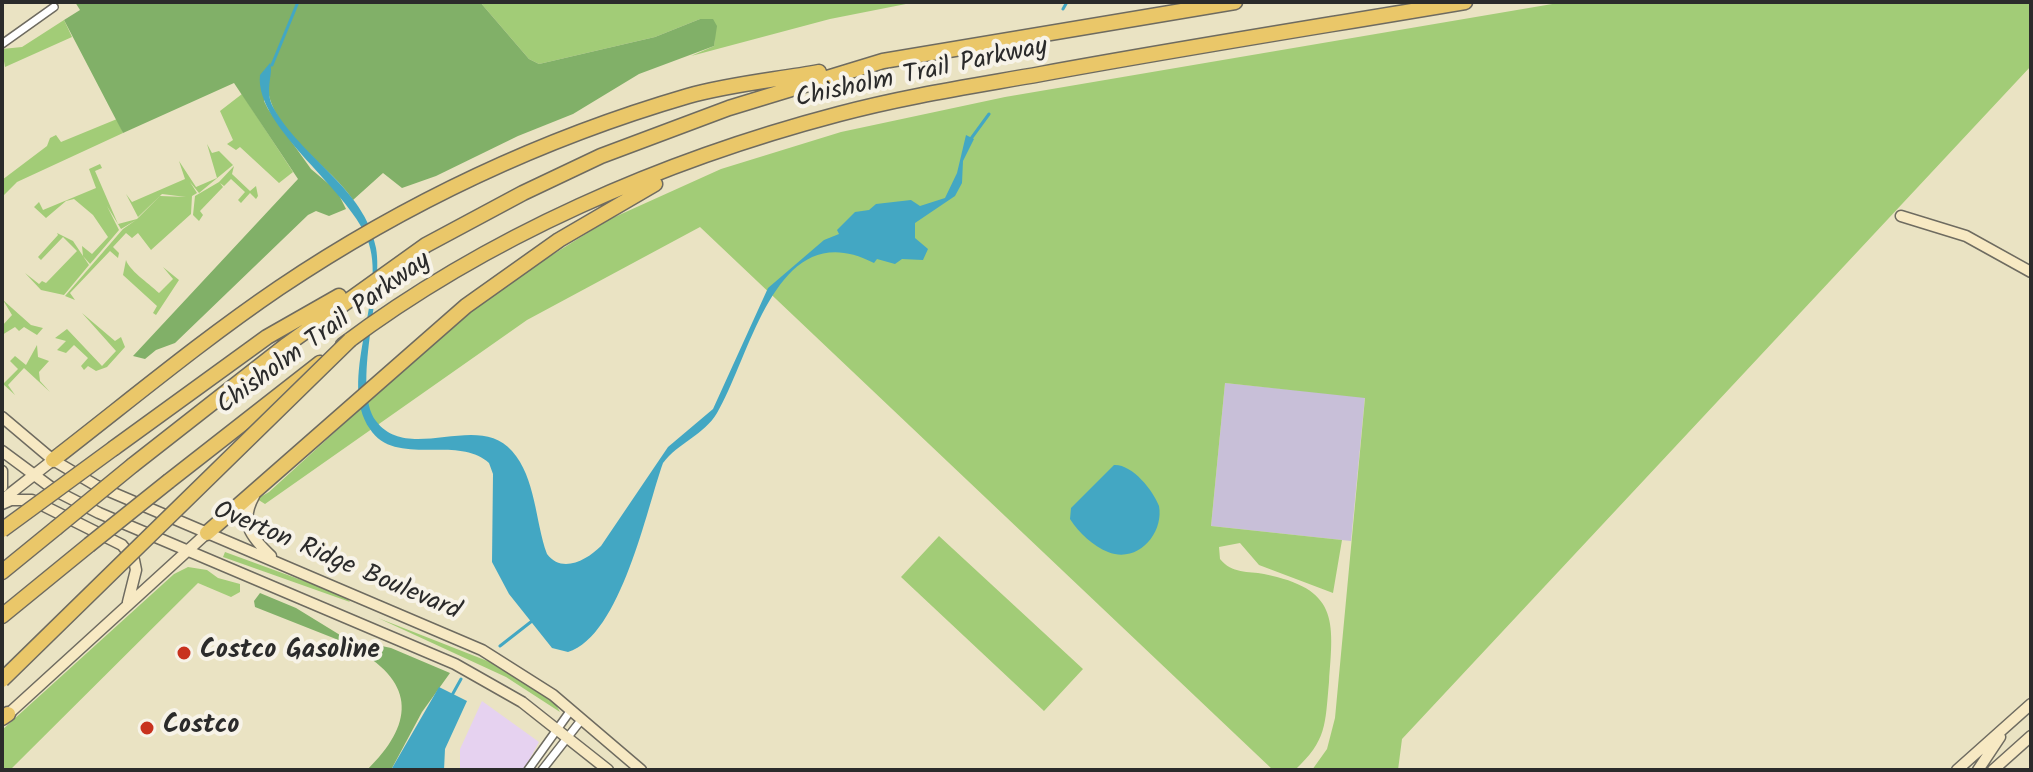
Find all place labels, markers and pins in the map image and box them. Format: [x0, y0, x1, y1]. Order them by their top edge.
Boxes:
place label: Costco Gasoline [200, 637, 380, 669]
marker: Costco Gasoline [175, 644, 193, 662]
place label: Costco [163, 712, 239, 744]
marker: Costco [138, 719, 156, 737]

